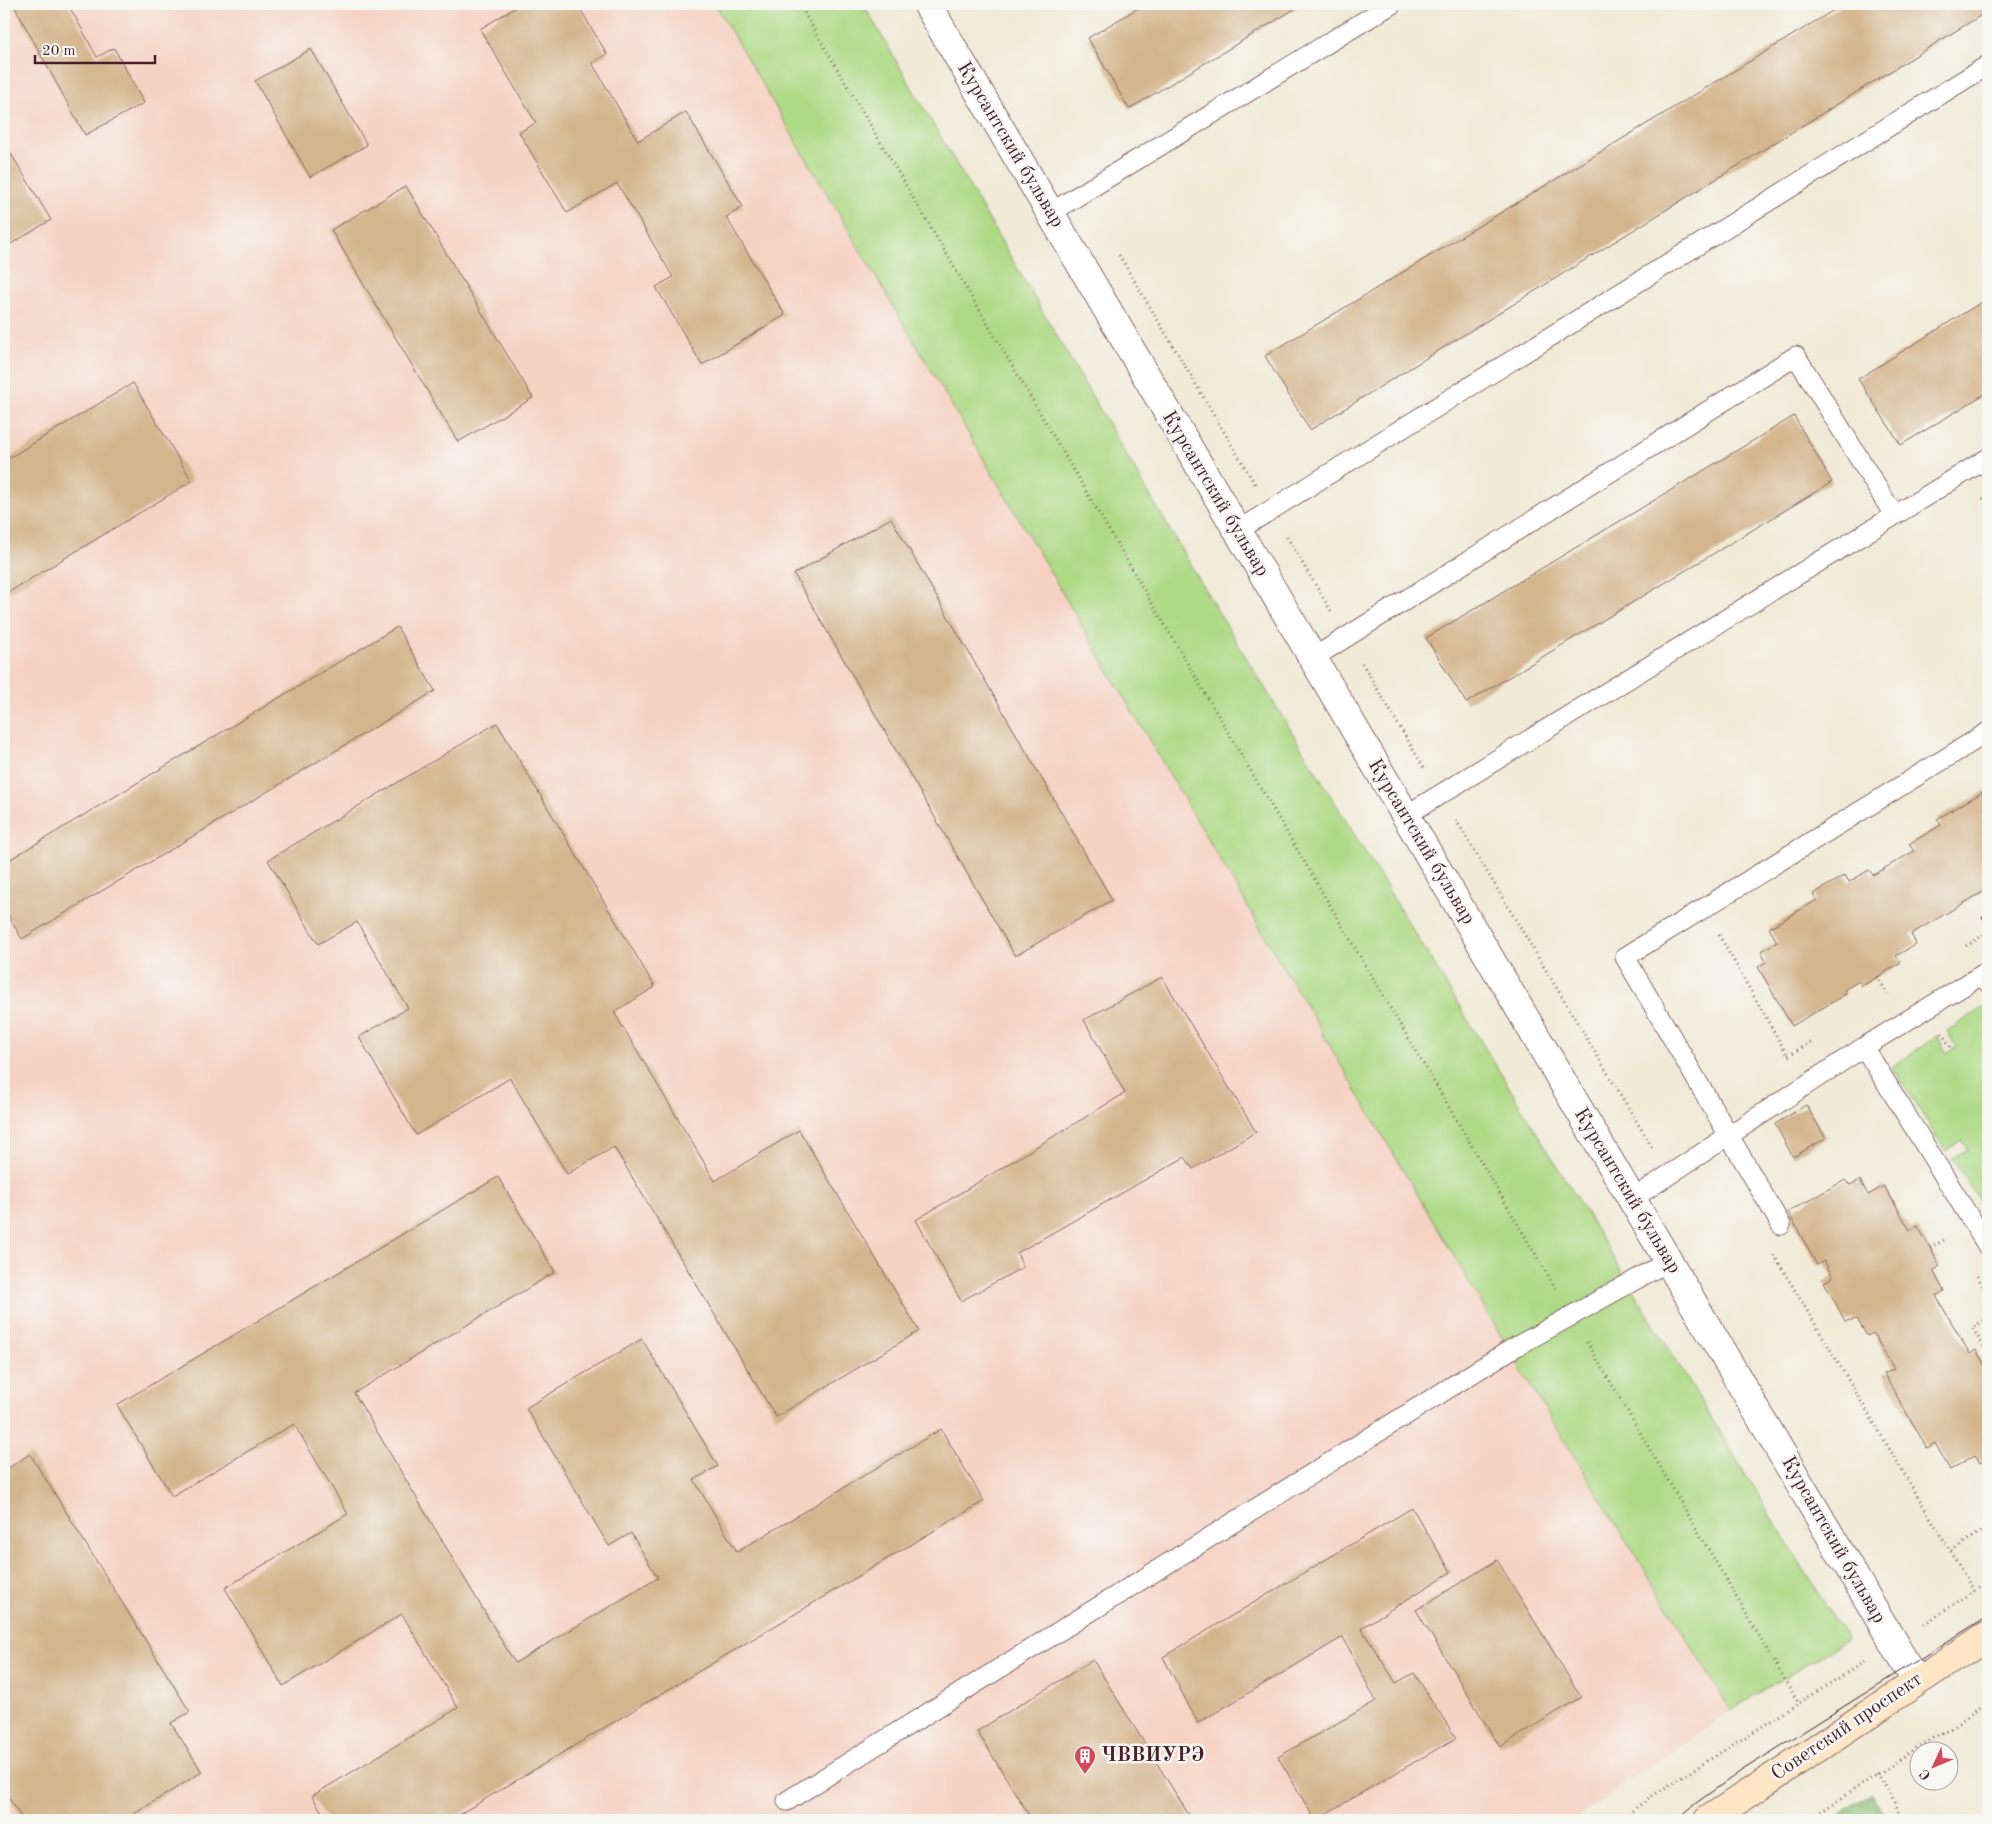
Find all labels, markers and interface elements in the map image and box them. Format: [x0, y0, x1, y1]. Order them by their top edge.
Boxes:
scale bar [35, 32, 155, 64]
text: 20 m [42, 44, 76, 59]
street label: Курсантский бульвар [953, 59, 1067, 231]
street label: Курсантский бульвар [1158, 408, 1272, 580]
street label: Курсантский бульвар [1364, 756, 1478, 928]
street label: Курсантский бульвар [1570, 1105, 1684, 1277]
street label: Курсантский бульвар [1777, 1453, 1889, 1627]
street label: Советский проспект [1767, 1668, 1927, 1786]
north arrow [1910, 1742, 1960, 1792]
building icon: ЧВВИУРЭ [1073, 1744, 1097, 1775]
place label: ЧВВИУРЭ [1101, 1746, 1204, 1766]

